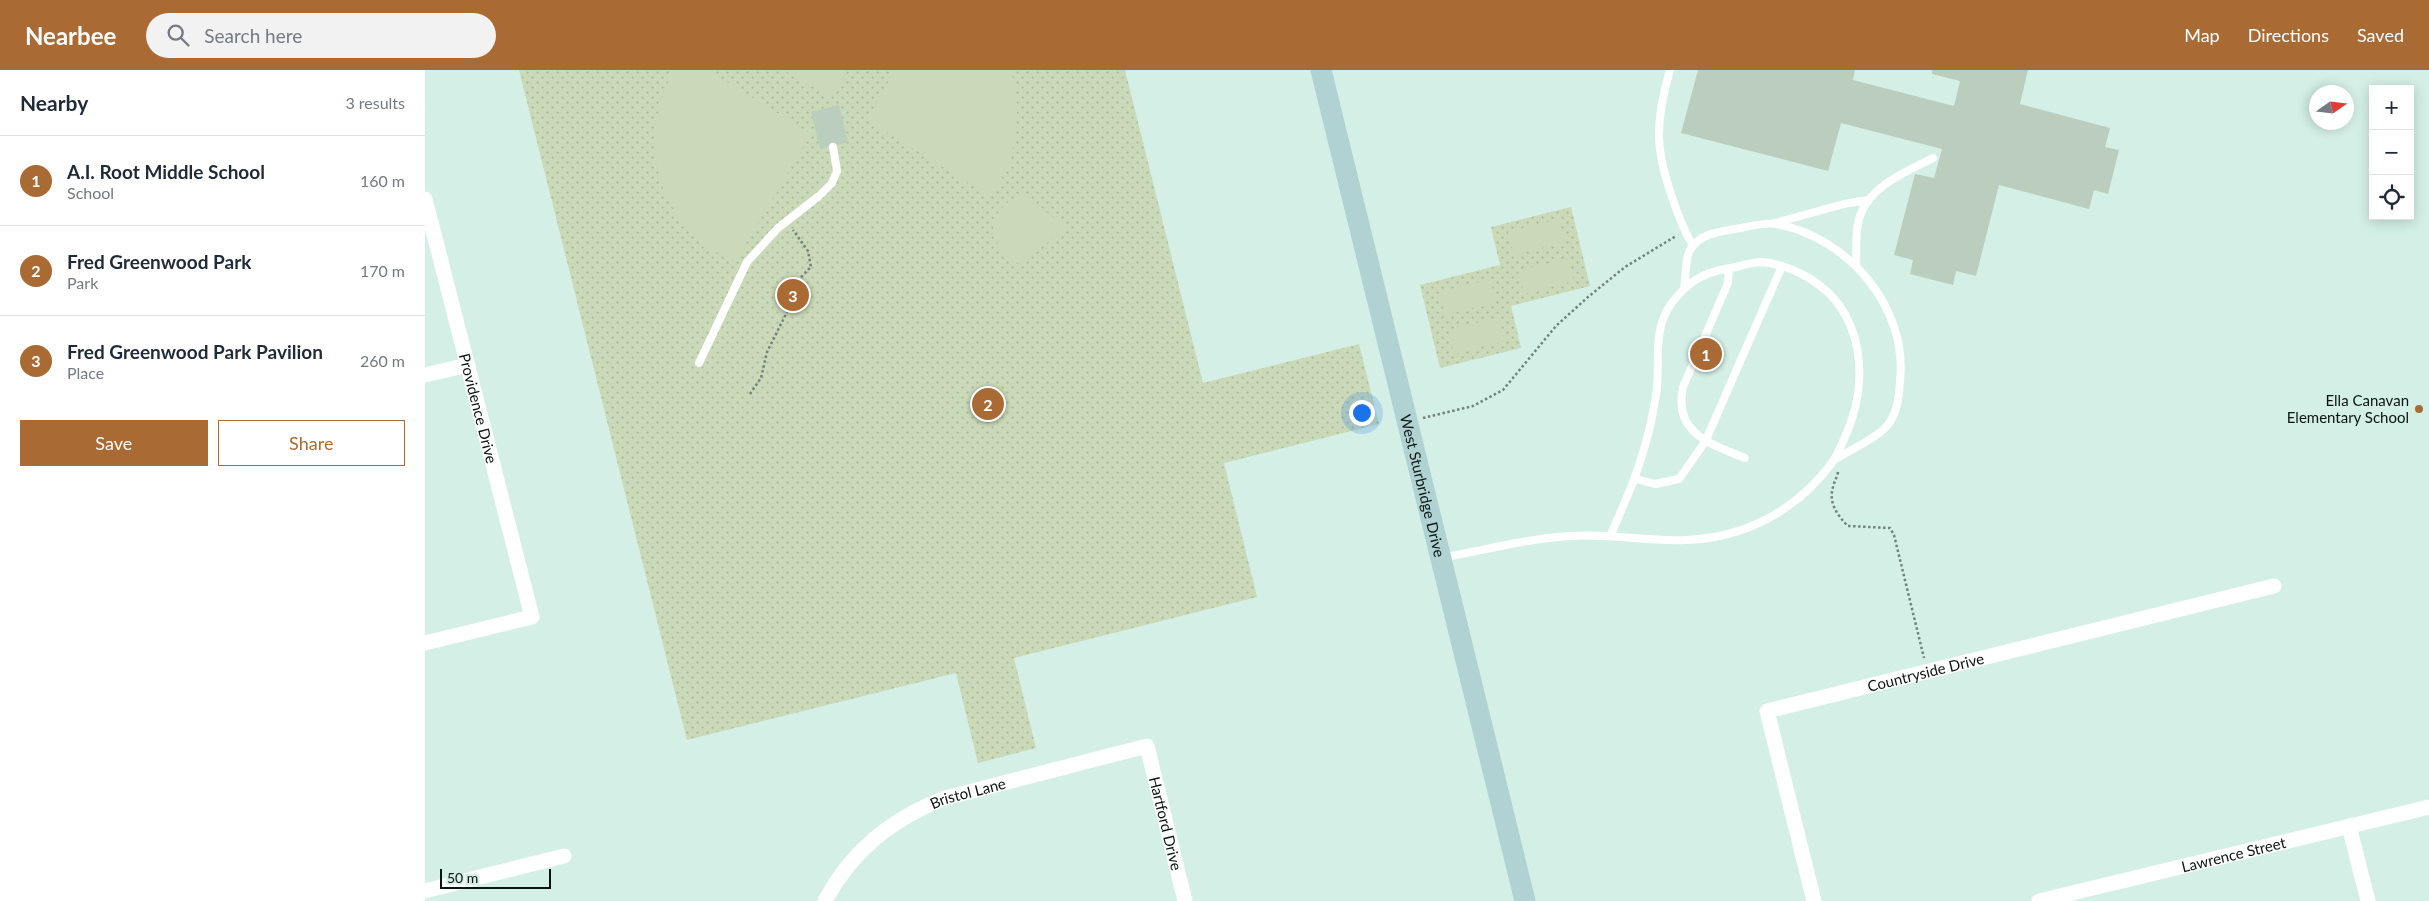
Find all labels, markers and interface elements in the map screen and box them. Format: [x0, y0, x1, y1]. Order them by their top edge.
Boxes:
search box [146, 13, 496, 58]
text: Nearbee [25, 21, 116, 50]
icon: search [164, 21, 192, 49]
text: Search here [204, 24, 302, 47]
text: Map [2184, 24, 2220, 46]
text: Directions [2248, 24, 2329, 46]
text: Saved [2357, 24, 2404, 46]
north arrow [2309, 85, 2354, 130]
map controls [2369, 85, 2414, 220]
button: + [2369, 85, 2414, 130]
text: Nearby [20, 90, 88, 115]
text: 3 results [345, 93, 405, 112]
button: − [2369, 130, 2414, 175]
text: A.I. Root Middle School [67, 160, 265, 183]
text: 1 [31, 171, 41, 190]
text: 160 m [360, 171, 405, 190]
button: locate [2369, 175, 2414, 220]
text: School [67, 183, 114, 202]
text: Fred Greenwood Park [67, 250, 251, 273]
text: 2 [31, 261, 41, 280]
text: 170 m [360, 261, 405, 280]
text: Park [67, 273, 98, 292]
pin: 3 [777, 276, 809, 314]
pin: 1 [1690, 335, 1722, 373]
text: Fred Greenwood Park Pavilion [67, 340, 323, 363]
text: 3 [31, 351, 41, 370]
text: 260 m [360, 351, 405, 370]
street label: Providence Drive [456, 351, 501, 465]
text: Place [67, 363, 104, 382]
pin: 2 [972, 385, 1004, 423]
place label: Ella Canavan Elementary School [2287, 391, 2409, 426]
your location [1349, 400, 1375, 426]
marker: Ella Canavan Elementary School [2413, 403, 2425, 415]
street label: West Sturbridge Drive [1397, 412, 1449, 559]
button: Save [20, 420, 208, 466]
button: Share [218, 420, 405, 466]
street label: Countryside Drive [1865, 649, 1986, 695]
street label: Bristol Lane [927, 774, 1008, 812]
street label: Hartford Drive [1146, 775, 1186, 872]
street label: Lawrence Street [2179, 833, 2288, 875]
scale bar [440, 866, 551, 889]
text: 50 m [447, 869, 478, 886]

